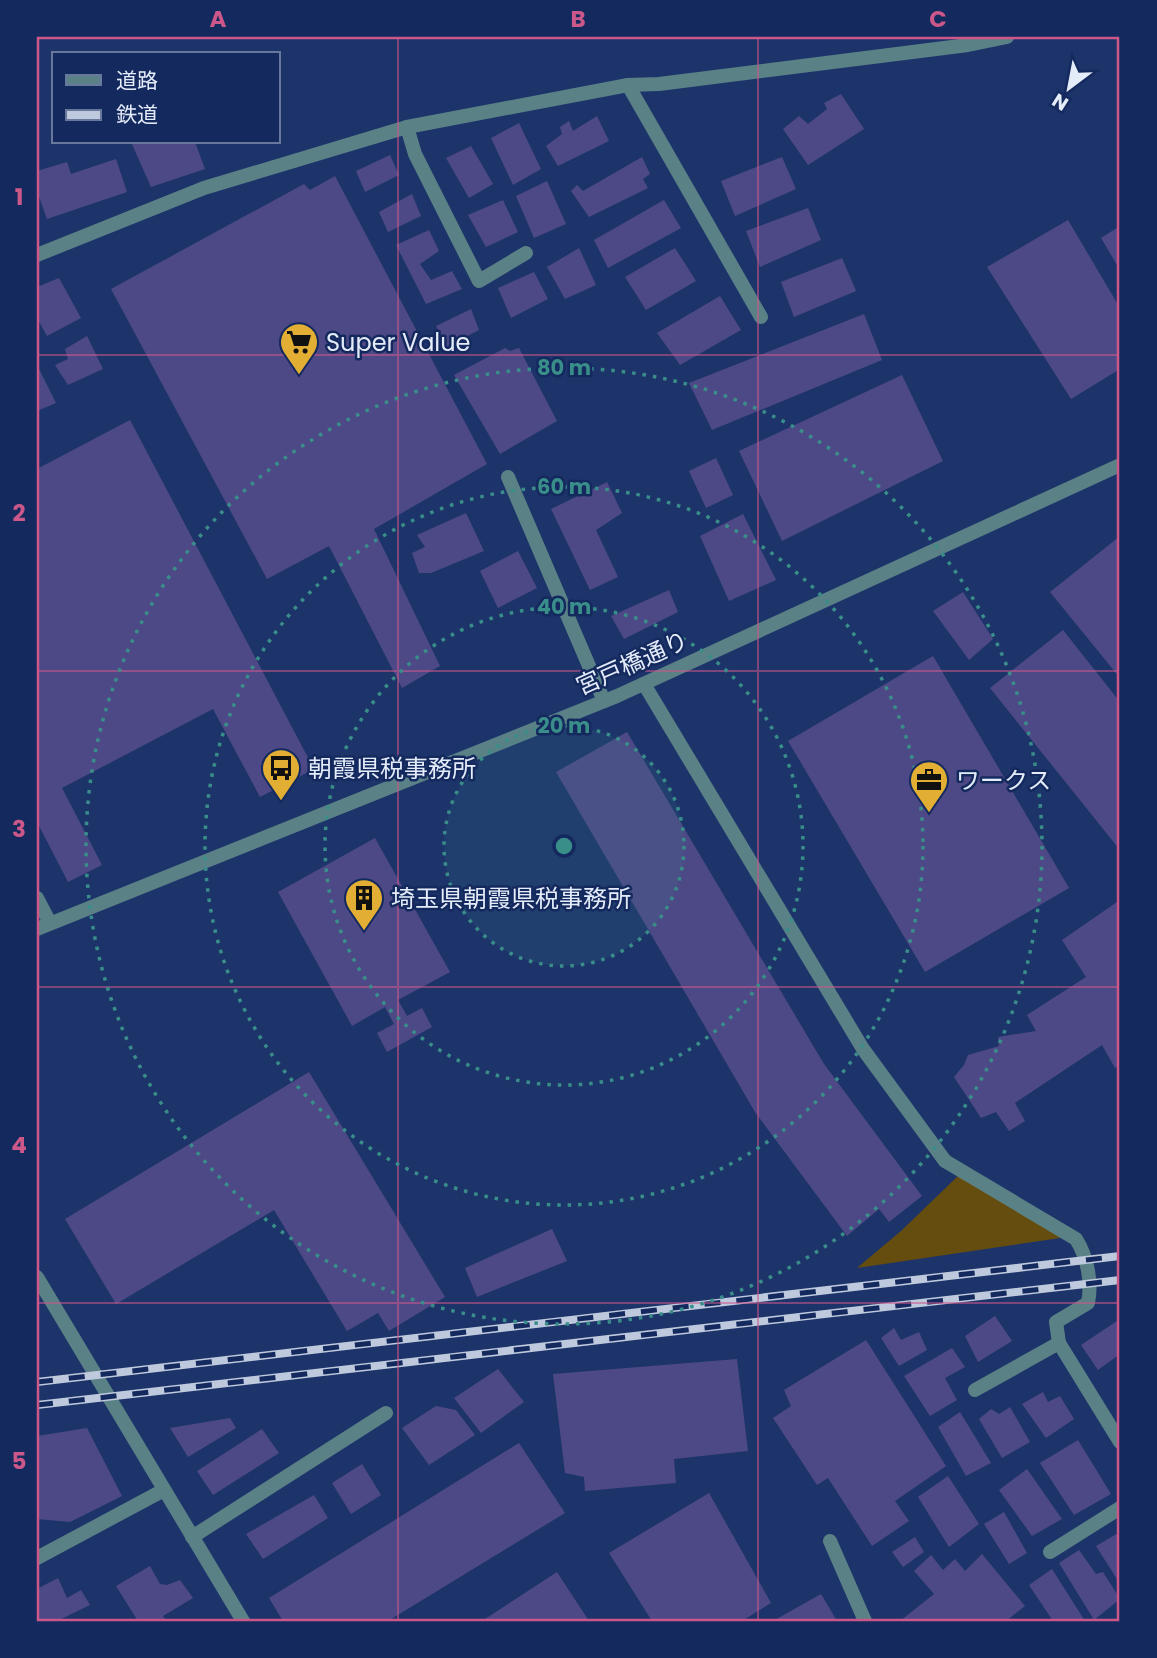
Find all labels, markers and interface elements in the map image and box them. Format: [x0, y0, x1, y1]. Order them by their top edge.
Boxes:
text: A [210, 3, 227, 35]
text: B [570, 3, 586, 35]
text: C [929, 3, 947, 35]
legend [52, 52, 280, 144]
north arrow [1034, 52, 1104, 122]
text: 道路 [116, 66, 158, 95]
text: N [1047, 87, 1073, 117]
text: 鉄道 [116, 100, 158, 129]
text: 1 [15, 181, 23, 213]
supermarket icon: Super Value [278, 321, 320, 376]
place label: Super Value [326, 326, 471, 359]
text: 80 m [537, 353, 591, 382]
text: 60 m [537, 472, 591, 501]
text: 2 [12, 497, 26, 529]
text: 40 m [537, 592, 591, 621]
street label: 宮戸橋通り [570, 624, 694, 702]
text: 20 m [538, 711, 590, 740]
bus stop icon: 朝霞県税事務所 [260, 747, 302, 802]
place label: 朝霞県税事務所 [308, 752, 476, 785]
office icon: ワークス [908, 759, 950, 814]
place label: ワークス [956, 764, 1051, 797]
text: 3 [12, 813, 26, 845]
centre of rings [552, 834, 576, 858]
building icon: 埼玉県朝霞県税事務所 [343, 877, 385, 932]
place label: 埼玉県朝霞県税事務所 [391, 882, 631, 915]
text: 4 [11, 1129, 27, 1161]
text: 5 [12, 1445, 26, 1477]

